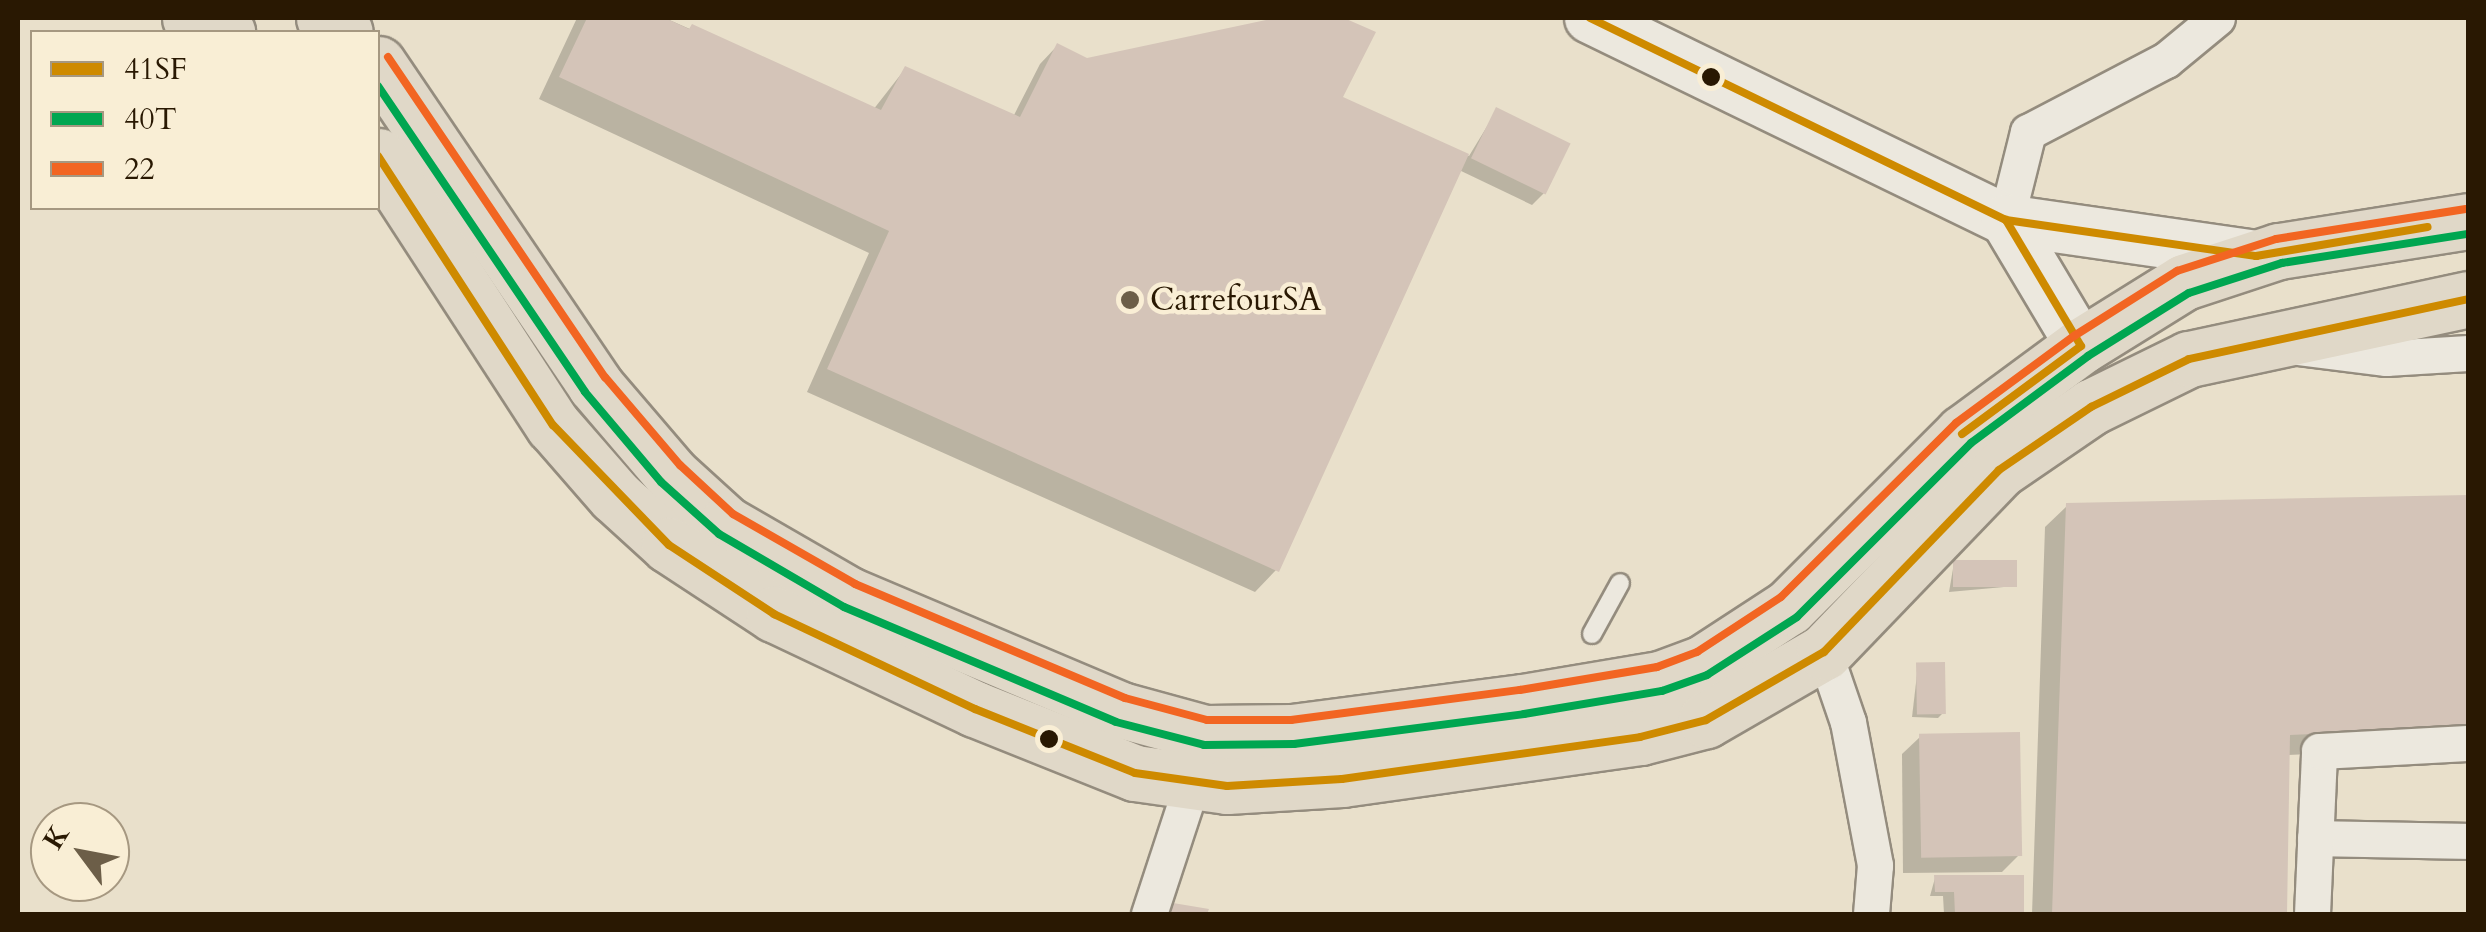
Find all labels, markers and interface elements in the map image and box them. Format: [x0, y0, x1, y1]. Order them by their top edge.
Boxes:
legend [30, 30, 380, 210]
text: 41SF [124, 49, 187, 90]
unlabelled marker [1701, 67, 1721, 87]
text: 40T [124, 99, 177, 140]
text: 22 [124, 149, 155, 190]
place label: CarrefourSA [1150, 281, 1321, 319]
marker: CarrefourSA [1119, 289, 1141, 311]
unlabelled marker [1039, 729, 1059, 749]
north arrow [30, 802, 130, 902]
text: K [34, 817, 78, 857]

